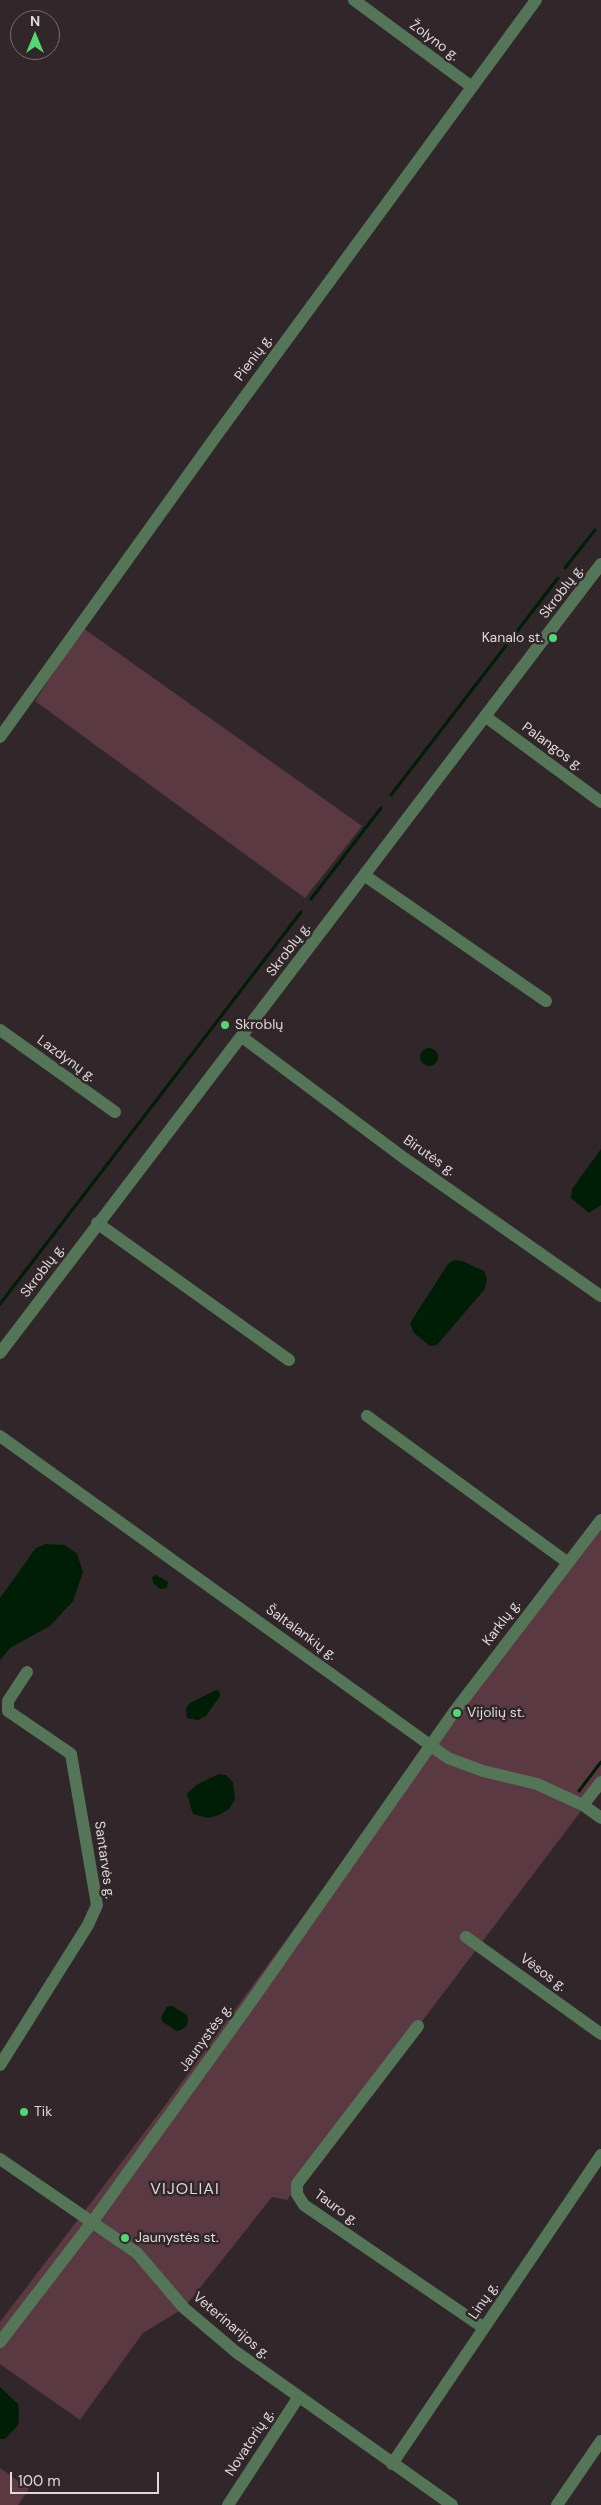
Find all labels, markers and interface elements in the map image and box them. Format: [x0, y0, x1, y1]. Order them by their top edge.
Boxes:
north arrow [10, 10, 60, 60]
text: N [30, 12, 40, 30]
street label: Žolyno g. [406, 17, 462, 65]
street label: Pienių g. [232, 332, 276, 384]
street label: Skroblų g. [536, 562, 588, 622]
place label: Kanalo st. [482, 630, 543, 646]
marker: Kanalo st. [547, 632, 559, 644]
street label: Palangos g. [518, 719, 586, 775]
street label: Skroblų g. [263, 920, 315, 980]
place label: Skroblų [235, 1017, 283, 1033]
marker: Skroblų [219, 1019, 231, 1031]
street label: Lazdynų g. [33, 1032, 99, 1086]
street label: Birutės g. [400, 1132, 458, 1180]
street label: Skroblų g. [17, 1241, 69, 1301]
street label: Karklų g. [479, 1597, 525, 1649]
street label: Šaltalankių g. [262, 1602, 340, 1664]
place label: Vijolių st. [467, 1705, 525, 1721]
marker: Vijolių st. [451, 1707, 463, 1719]
street label: Santarvės g. [90, 1820, 118, 1900]
street label: Vėsos g. [517, 1951, 569, 1995]
street label: Jaunystės g. [176, 2001, 236, 2075]
place label: Tik [34, 2104, 52, 2120]
marker: Tik [18, 2106, 30, 2118]
district label: VIJOLIAI [149, 2180, 221, 2200]
street label: Tauro g. [311, 2187, 361, 2229]
place label: Jaunystės st. [135, 2230, 219, 2246]
marker: Jaunystės st. [119, 2232, 131, 2244]
street label: Linų g. [466, 2279, 502, 2323]
street label: Veterinarijos g. [189, 2289, 273, 2363]
street label: Novatorių g. [222, 2406, 278, 2480]
scale bar [12, 2462, 161, 2494]
text: 100 m [18, 2471, 61, 2491]

